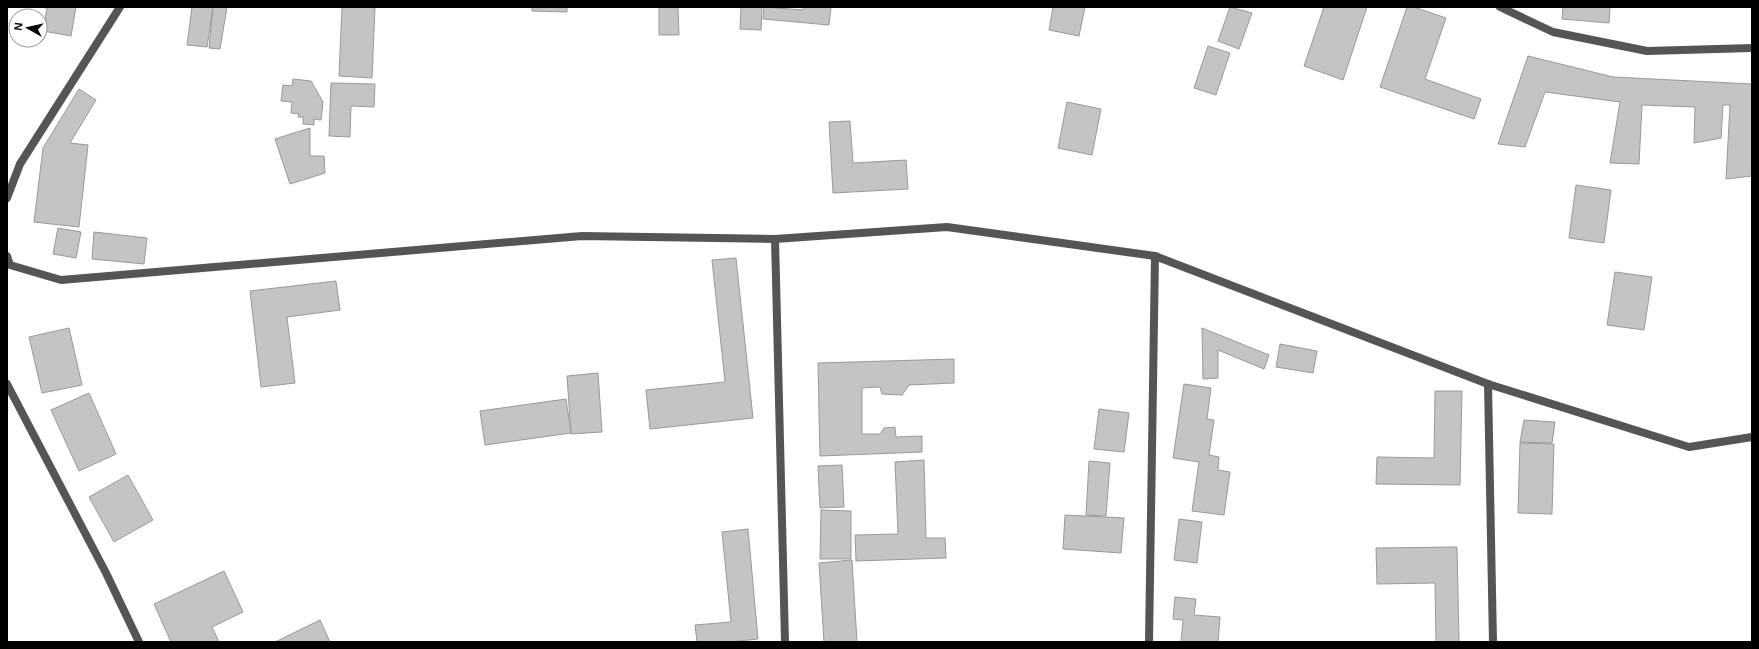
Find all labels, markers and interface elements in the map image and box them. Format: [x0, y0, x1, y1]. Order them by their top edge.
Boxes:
north arrow [8, 8, 48, 48]
text: N [12, 22, 25, 31]

